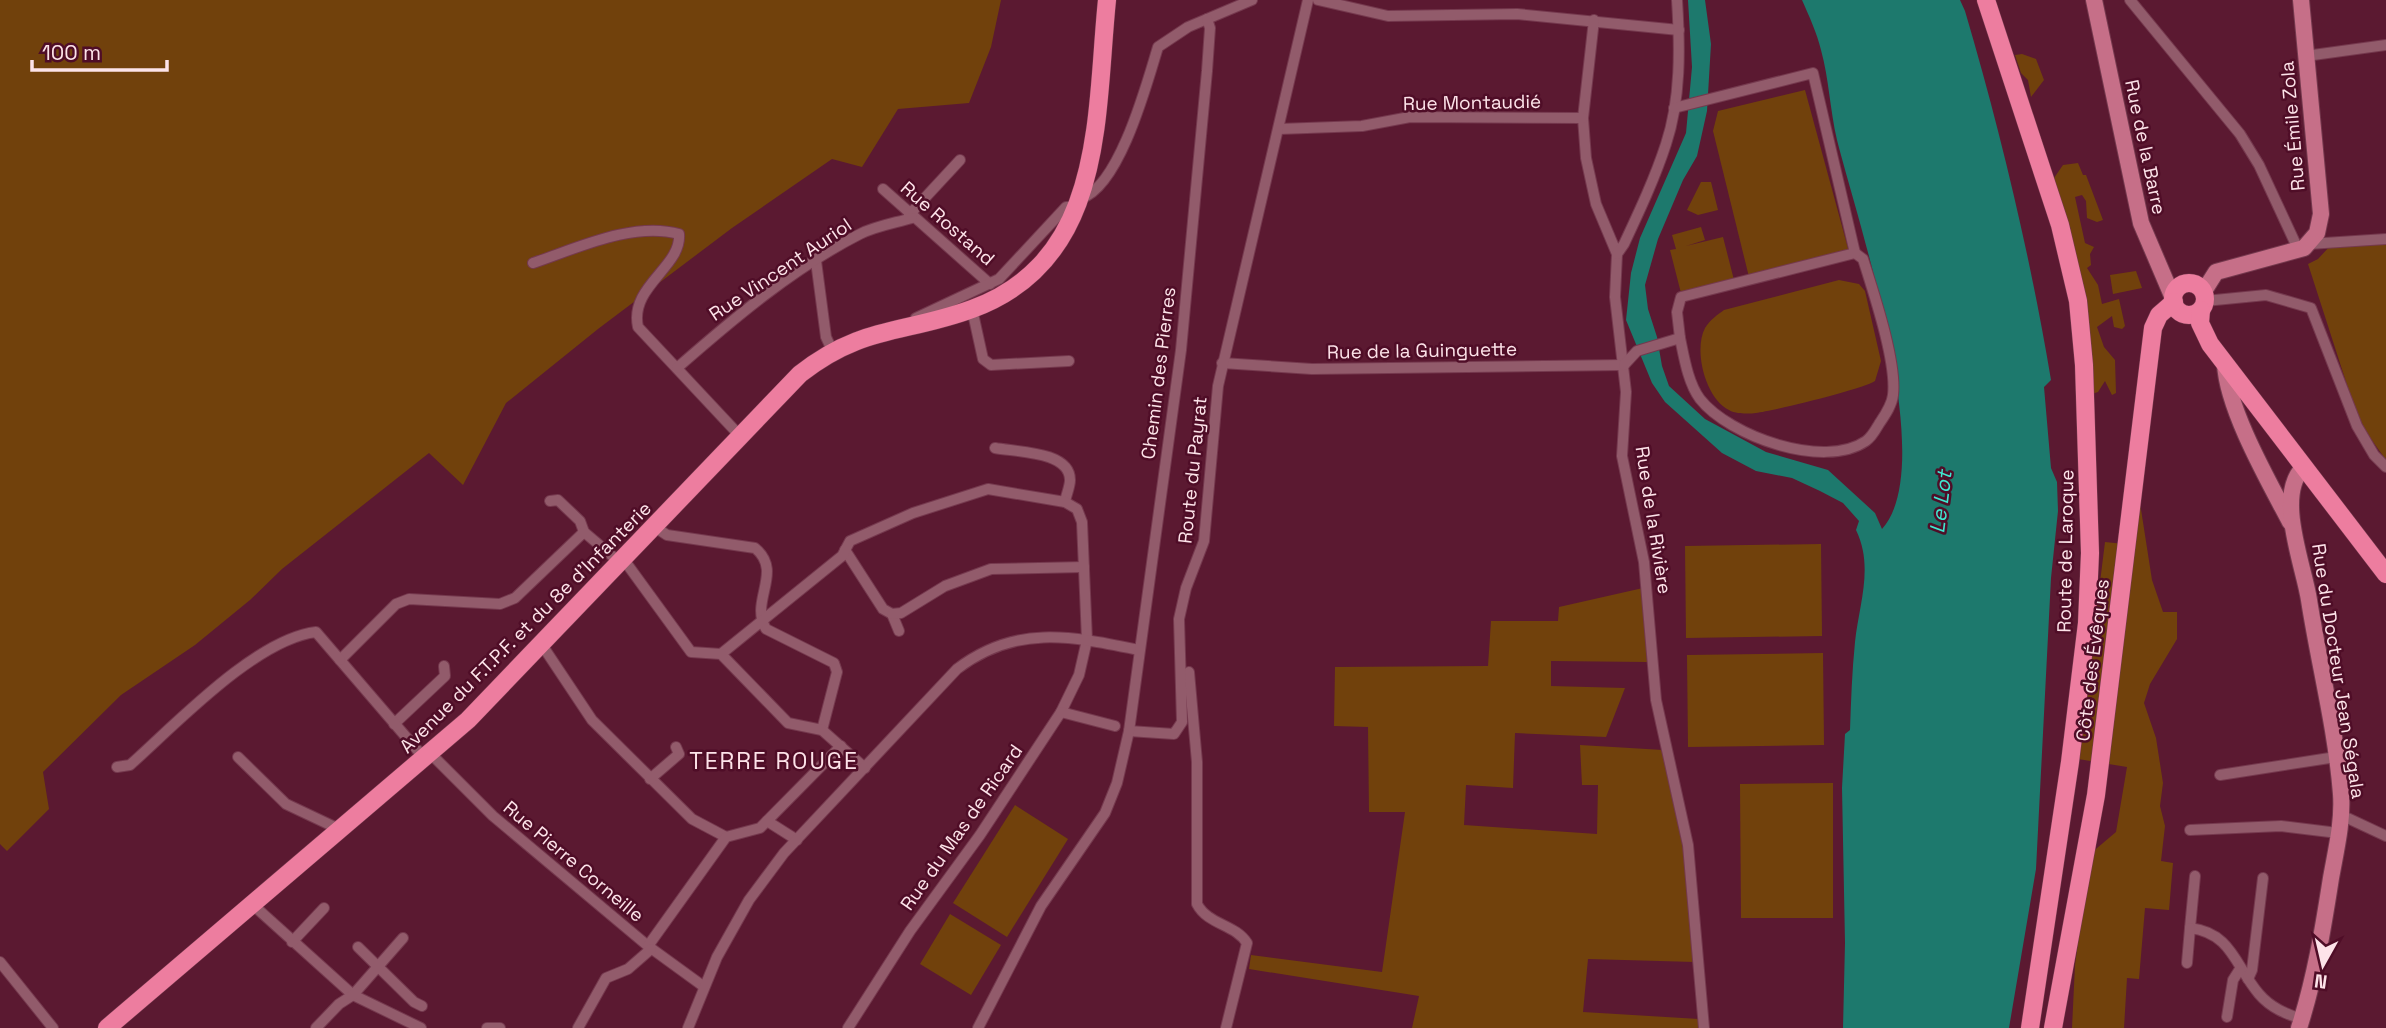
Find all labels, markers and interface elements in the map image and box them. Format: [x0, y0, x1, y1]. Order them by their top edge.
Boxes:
scale bar [32, 28, 166, 72]
text: 100 m [42, 39, 101, 66]
street label: Rue Émile Zola [2274, 60, 2311, 192]
street label: Rue de la Barre [2119, 77, 2172, 217]
street label: Rue Montaudié [1403, 89, 1541, 116]
street label: Rue Rostand [895, 176, 1000, 271]
street label: Rue Vincent Auriol [704, 212, 856, 326]
street label: Chemin des Pierres [1136, 285, 1181, 461]
street label: Rue de la Guinguette [1327, 336, 1517, 365]
street label: Route du Payrat [1172, 395, 1213, 545]
street label: Rue de la Rivière [1629, 444, 1678, 596]
water label: Le Lot [1923, 467, 1958, 535]
street label: Route de Laroque [2052, 469, 2079, 633]
street label: Avenue du F.T.P.F. et du 8e d'Infanterie [394, 496, 657, 759]
street label: Rue du Docteur Jean Ségala [2306, 542, 2371, 801]
street label: Côte des Évêques [2070, 577, 2115, 743]
street label: Rue du Mas de Ricard [895, 739, 1028, 915]
district label: TERRE ROUGE [689, 746, 859, 776]
street label: Rue Pierre Corneille [498, 795, 649, 928]
north arrow [2288, 930, 2358, 1000]
text: N [2313, 968, 2329, 995]

